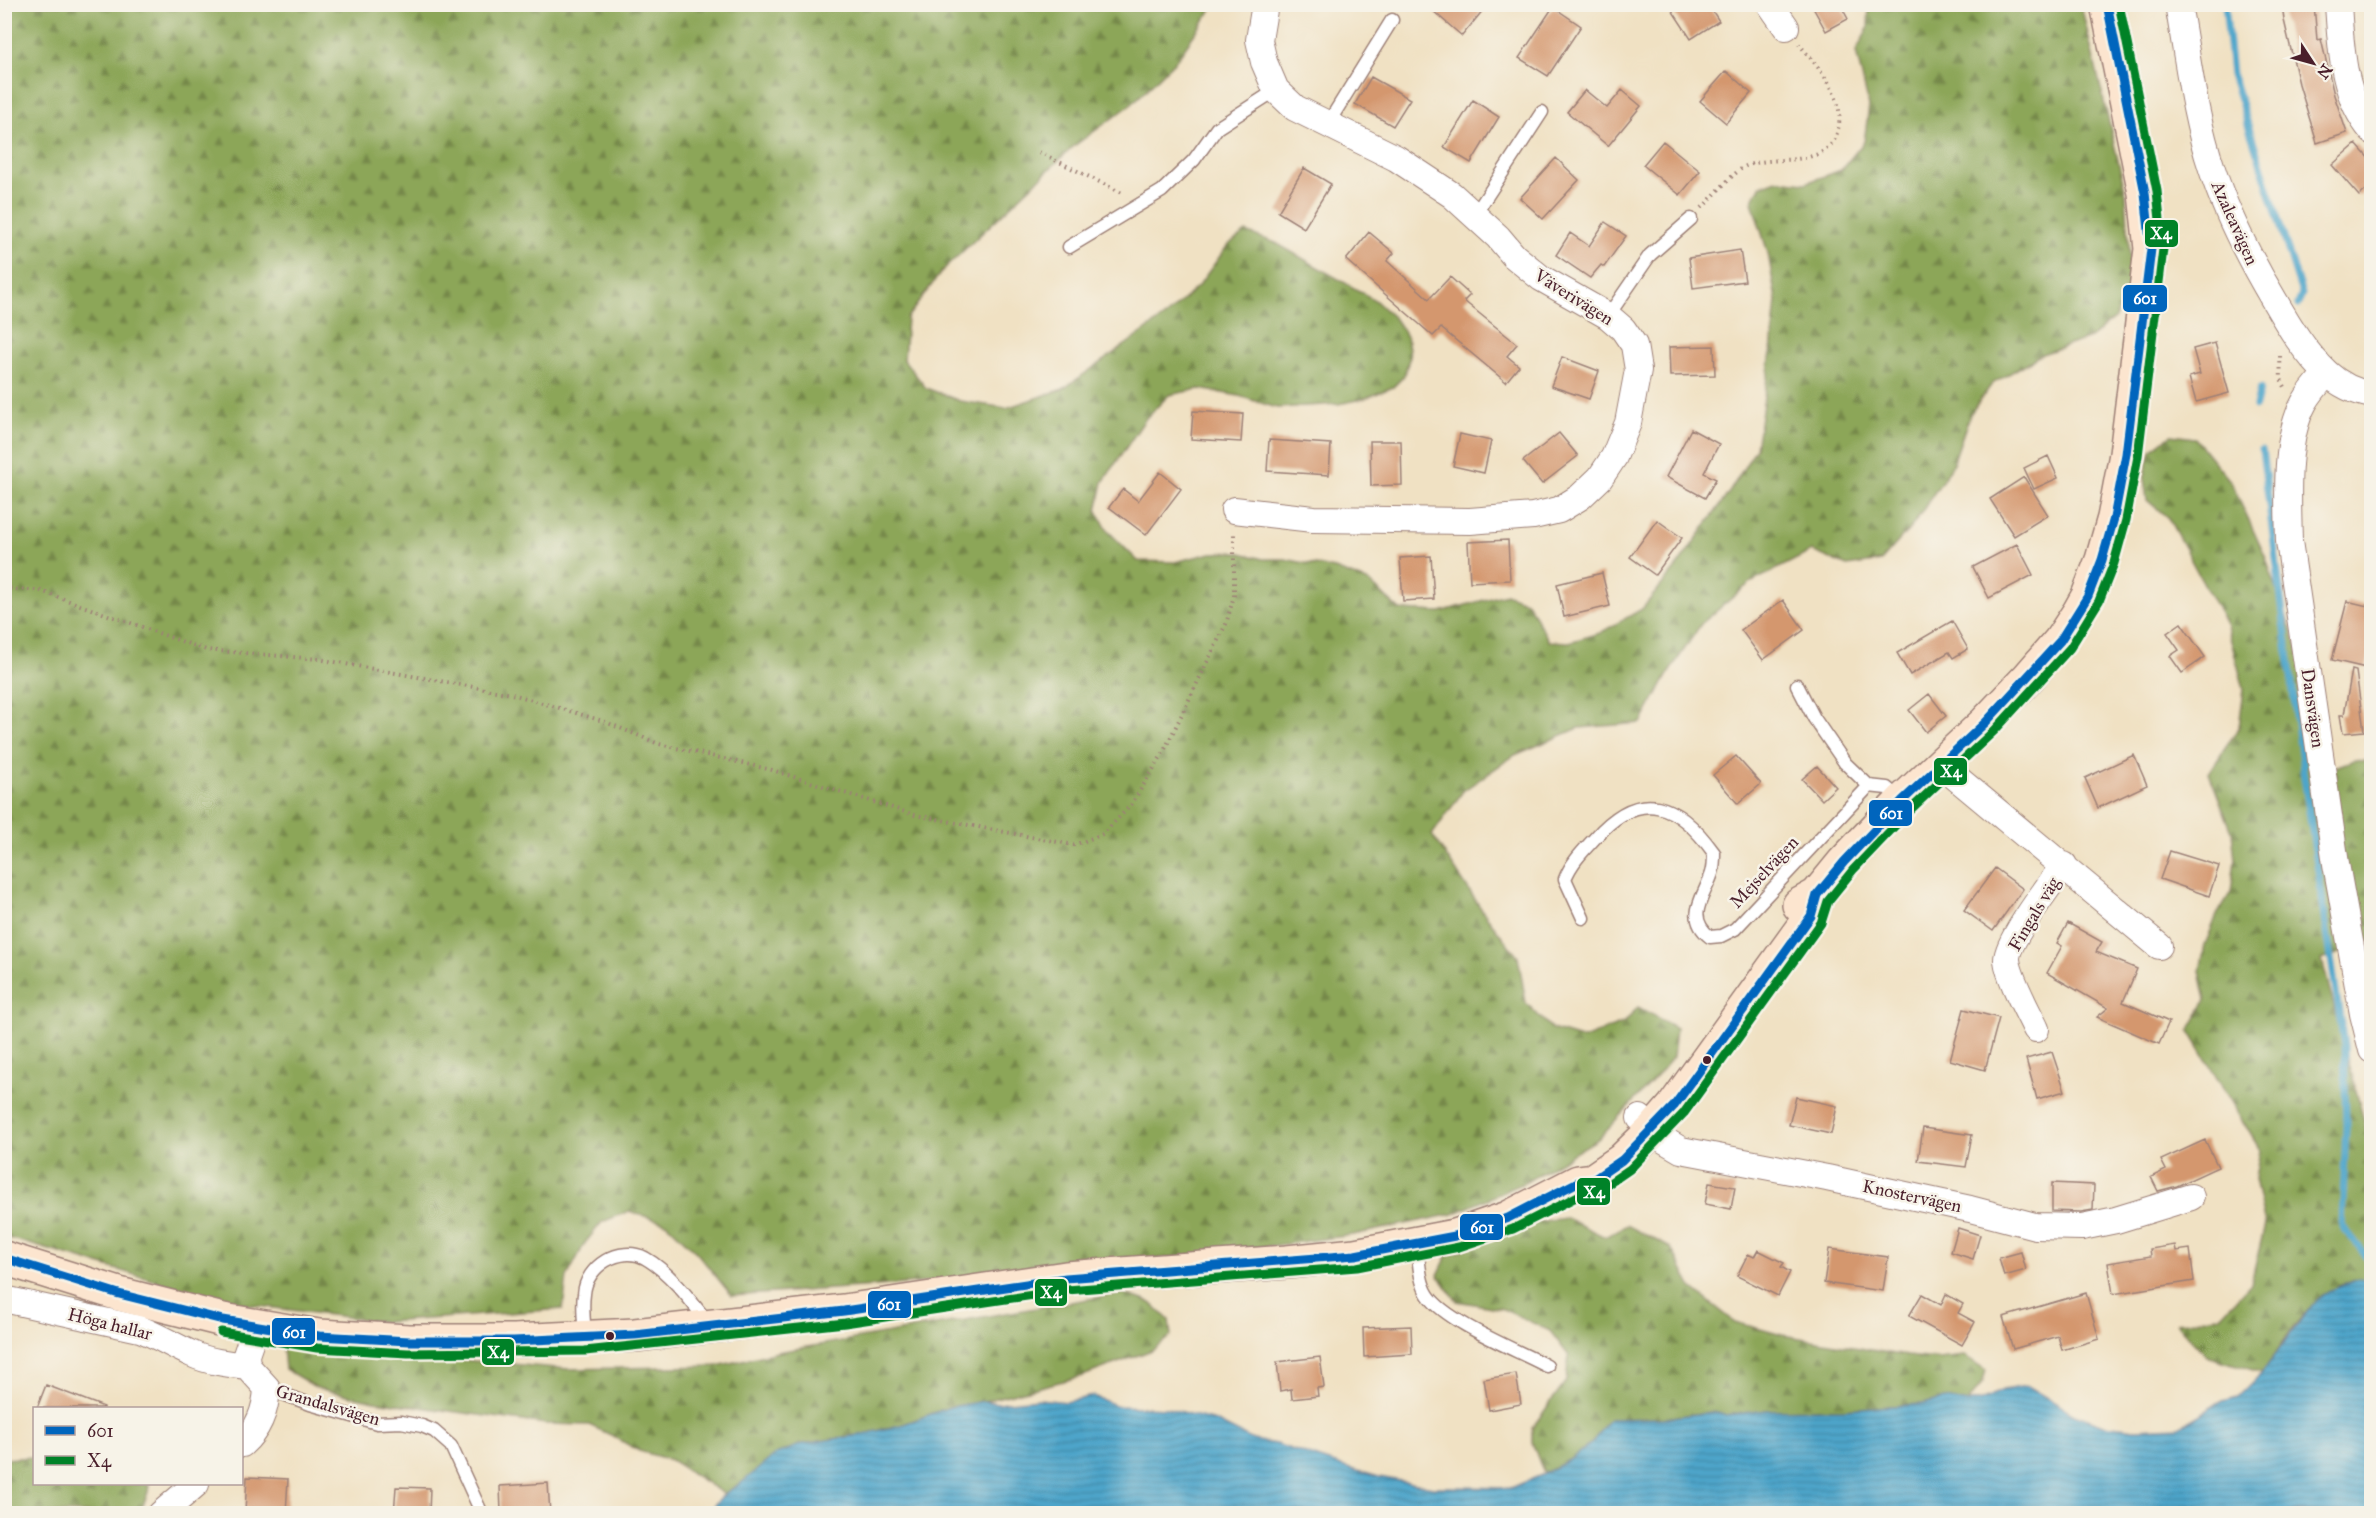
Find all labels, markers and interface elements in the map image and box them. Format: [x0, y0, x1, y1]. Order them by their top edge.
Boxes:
north arrow [2283, 33, 2343, 93]
text: N [2313, 60, 2336, 83]
street label: Azaleavägen [2205, 177, 2263, 269]
line badge: X4 [2144, 219, 2179, 248]
text: X4 [2149, 224, 2173, 244]
street label: Väverivägen [1529, 264, 1618, 331]
line badge: 601 [2122, 284, 2168, 313]
text: 601 [2133, 289, 2158, 308]
street label: Dansvägen [2296, 667, 2329, 750]
line badge: X4 [1933, 757, 1968, 786]
text: X4 [1939, 762, 1963, 782]
line badge: 601 [1868, 799, 1913, 827]
text: 601 [1879, 804, 1904, 823]
street label: Mejselvägen [1725, 831, 1804, 913]
street label: Fingals väg [2003, 873, 2066, 955]
unlabelled marker [1701, 1054, 1713, 1066]
street label: Knostervägen [1860, 1175, 1964, 1218]
line badge: X4 [1576, 1177, 1611, 1206]
text: X4 [1582, 1183, 1606, 1203]
line badge: 601 [1459, 1213, 1504, 1241]
text: 601 [1470, 1218, 1495, 1237]
line badge: X4 [1034, 1278, 1068, 1307]
text: X4 [1039, 1283, 1063, 1303]
line badge: 601 [867, 1290, 912, 1319]
text: 601 [877, 1295, 902, 1314]
street label: Höga hallar [65, 1303, 155, 1346]
line badge: 601 [271, 1317, 316, 1346]
text: 601 [282, 1323, 307, 1342]
unlabelled marker [604, 1330, 616, 1342]
line badge: X4 [481, 1338, 515, 1366]
text: X4 [486, 1343, 510, 1363]
street label: Grandalsvägen [273, 1380, 383, 1431]
legend [33, 1407, 243, 1485]
text: 601 [87, 1420, 114, 1442]
text: X4 [87, 1450, 112, 1472]

